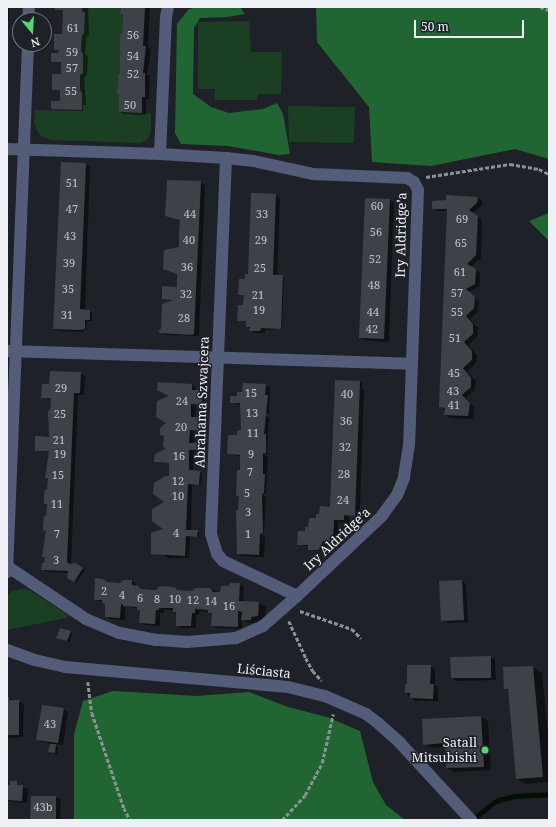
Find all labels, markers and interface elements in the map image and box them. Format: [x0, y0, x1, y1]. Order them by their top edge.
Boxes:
north arrow [12, 12, 52, 52]
scale bar [416, 12, 526, 38]
text: 50 m [421, 18, 449, 35]
house number: 61 [67, 21, 79, 35]
house number: 56 [127, 28, 139, 42]
text: N [29, 34, 42, 51]
house number: 59 [66, 45, 78, 59]
house number: 54 [127, 49, 139, 63]
house number: 57 [66, 61, 78, 75]
house number: 52 [127, 67, 139, 81]
house number: 55 [65, 84, 77, 98]
house number: 50 [124, 98, 136, 112]
house number: 51 [66, 176, 78, 190]
street label: Iry Aldridge’a [392, 192, 410, 278]
house number: 60 [371, 199, 383, 213]
house number: 47 [66, 202, 78, 216]
house number: 44 [184, 207, 196, 221]
house number: 33 [256, 207, 268, 221]
house number: 69 [456, 212, 468, 226]
house number: 56 [370, 225, 382, 239]
house number: 43 [64, 229, 76, 243]
house number: 40 [183, 233, 195, 247]
house number: 29 [255, 233, 267, 247]
house number: 65 [455, 236, 467, 250]
house number: 52 [369, 252, 381, 266]
house number: 39 [63, 256, 75, 270]
house number: 36 [181, 260, 193, 274]
house number: 25 [254, 261, 266, 275]
house number: 61 [454, 265, 466, 279]
house number: 48 [368, 278, 380, 292]
house number: 35 [62, 282, 74, 296]
house number: 57 [451, 286, 463, 300]
house number: 32 [180, 287, 192, 301]
house number: 21 [252, 288, 264, 302]
house number: 19 [253, 303, 265, 317]
house number: 44 [367, 305, 379, 319]
house number: 55 [451, 305, 463, 319]
house number: 31 [61, 308, 73, 322]
house number: 28 [178, 311, 190, 325]
house number: 42 [366, 322, 378, 336]
house number: 51 [449, 331, 461, 345]
street label: Abrahama Szwajcera [192, 336, 212, 468]
house number: 45 [448, 366, 460, 380]
house number: 29 [55, 381, 67, 395]
house number: 43 [447, 384, 459, 398]
house number: 15 [245, 386, 257, 400]
house number: 40 [341, 387, 353, 401]
house number: 24 [176, 394, 188, 408]
house number: 41 [448, 398, 460, 412]
house number: 13 [246, 406, 258, 420]
house number: 25 [54, 407, 66, 421]
house number: 36 [340, 414, 352, 428]
house number: 20 [175, 420, 187, 434]
house number: 11 [247, 426, 259, 440]
house number: 21 [53, 433, 65, 447]
house number: 32 [339, 440, 351, 454]
house number: 19 [54, 447, 66, 461]
house number: 9 [248, 447, 254, 461]
house number: 16 [173, 449, 185, 463]
house number: 7 [247, 465, 253, 479]
house number: 28 [338, 467, 350, 481]
house number: 15 [52, 468, 64, 482]
house number: 12 [172, 474, 184, 488]
house number: 5 [244, 486, 250, 500]
house number: 10 [172, 489, 184, 503]
house number: 24 [337, 493, 349, 507]
house number: 11 [51, 497, 63, 511]
street label: Iry Aldridge’a [301, 504, 373, 574]
house number: 3 [245, 505, 251, 519]
house number: 4 [173, 526, 179, 540]
house number: 7 [54, 527, 60, 541]
house number: 1 [245, 527, 251, 541]
house number: 3 [53, 553, 59, 567]
house number: 2 [101, 584, 107, 598]
house number: 4 [119, 588, 125, 602]
house number: 6 [137, 591, 143, 605]
house number: 8 [154, 592, 160, 606]
house number: 10 [169, 592, 181, 606]
house number: 12 [187, 593, 199, 607]
house number: 14 [205, 594, 217, 608]
house number: 16 [223, 599, 235, 613]
street label: Liściasta [236, 660, 292, 682]
house number: 43 [44, 717, 56, 731]
place label: Satall Mitsubishi [412, 735, 477, 766]
marker: Satall Mitsubishi [480, 745, 490, 755]
house number: 43b [33, 800, 53, 814]

